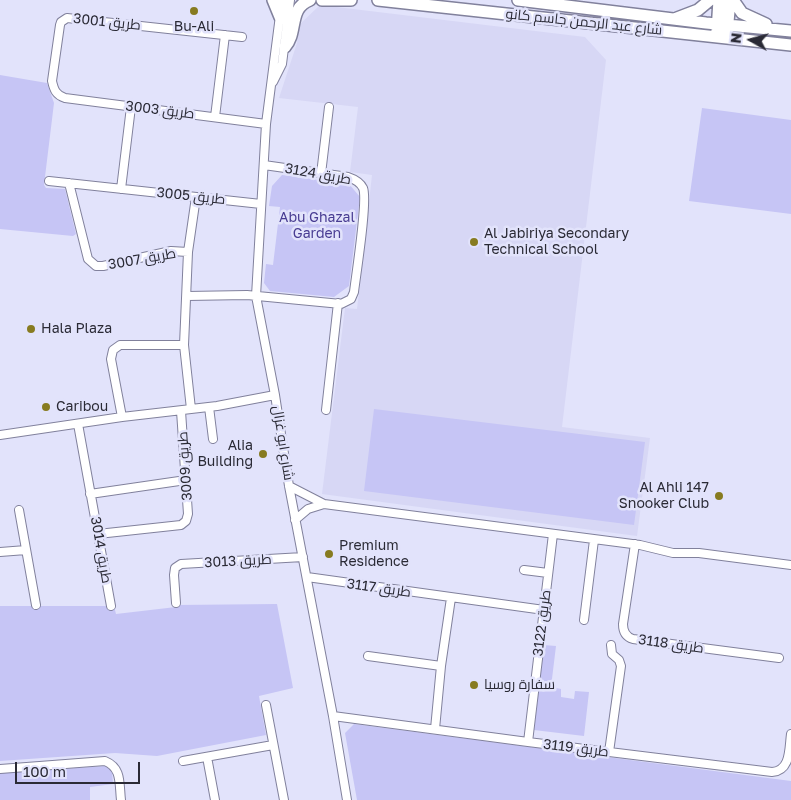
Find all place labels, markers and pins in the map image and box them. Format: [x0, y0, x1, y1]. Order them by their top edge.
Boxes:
marker: Bu-Ali [188, 5, 200, 17]
place label: Bu-Ali [174, 19, 214, 35]
place label: Al Jabiriya Secondary Technical School [484, 226, 629, 258]
marker: Al Jabiriya Secondary Technical School [468, 236, 480, 248]
place label: Hala Plaza [41, 321, 112, 337]
marker: Hala Plaza [25, 323, 37, 335]
place label: Caribou [56, 399, 108, 415]
marker: Caribou [40, 401, 52, 413]
place label: Alia Building [197, 438, 253, 471]
marker: Alia Building [257, 448, 269, 460]
place label: Al Ahli 147 Snooker Club [619, 480, 709, 512]
marker: Al Ahli 147 Snooker Club [713, 490, 725, 502]
place label: Premium Residence [339, 538, 409, 570]
marker: Premium Residence [323, 548, 335, 560]
place label: سفارة روسيا [484, 677, 555, 693]
marker: سفارة روسيا [468, 679, 480, 691]

